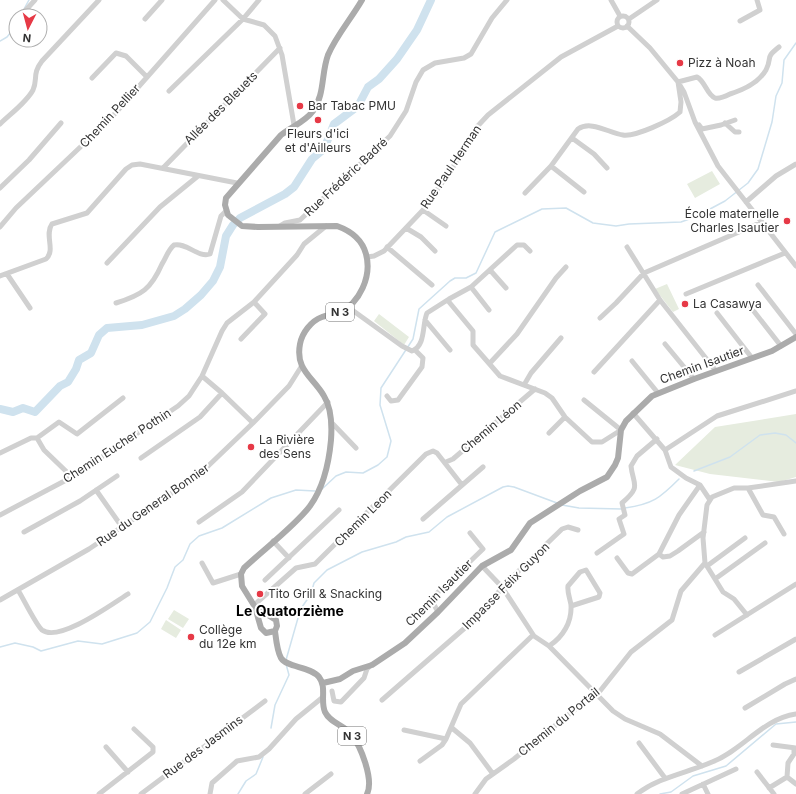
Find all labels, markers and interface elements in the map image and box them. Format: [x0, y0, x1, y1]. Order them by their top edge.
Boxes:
north arrow [8, 8, 48, 48]
text: N [22, 31, 32, 45]
place label: Pizz à Noah [688, 55, 756, 70]
marker: Pizz à Noah [675, 58, 685, 68]
street label: Allée des Bleuets [181, 68, 260, 147]
street label: Chemin Pellier [76, 80, 143, 151]
place label: Bar Tabac PMU [308, 98, 396, 113]
marker: Bar Tabac PMU [295, 101, 305, 111]
marker: Fleurs d'ici et d'Ailleurs [313, 115, 323, 125]
street label: Rue Paul Herman [417, 122, 484, 212]
place label: Fleurs d'ici et d'Ailleurs [285, 126, 351, 155]
street label: Rue Frédéric Badré [301, 134, 391, 219]
place label: École maternelle Charles Isautier [685, 206, 779, 235]
marker: École maternelle Charles Isautier [782, 216, 792, 226]
place label: La Casawya [693, 296, 762, 311]
marker: La Casawya [680, 299, 690, 309]
road number: N 3 [326, 303, 354, 321]
street label: Chemin Isautier [658, 342, 746, 387]
street label: Chemin Léon [457, 397, 524, 456]
street label: Chemin Eucher Pothin [60, 405, 174, 486]
place label: La Rivière des Sens [259, 432, 315, 461]
marker: La Rivière des Sens [246, 442, 256, 452]
street label: Rue du General Bonnier [93, 460, 212, 549]
street label: Chemin Leon [331, 486, 394, 549]
street label: Impasse Félix Guyon [459, 539, 552, 632]
street label: Chemin Isautier [402, 556, 476, 629]
place label: Tito Grill & Snacking [268, 586, 382, 601]
marker: Tito Grill & Snacking [255, 589, 265, 599]
district label: Le Quatorzième [236, 602, 344, 619]
place label: Collège du 12e km [199, 622, 257, 651]
marker: Collège du 12e km [186, 632, 196, 642]
street label: Chemin du Portail [515, 684, 602, 759]
street label: Rue des Jasmins [160, 712, 246, 781]
road number: N 3 [338, 727, 366, 745]

